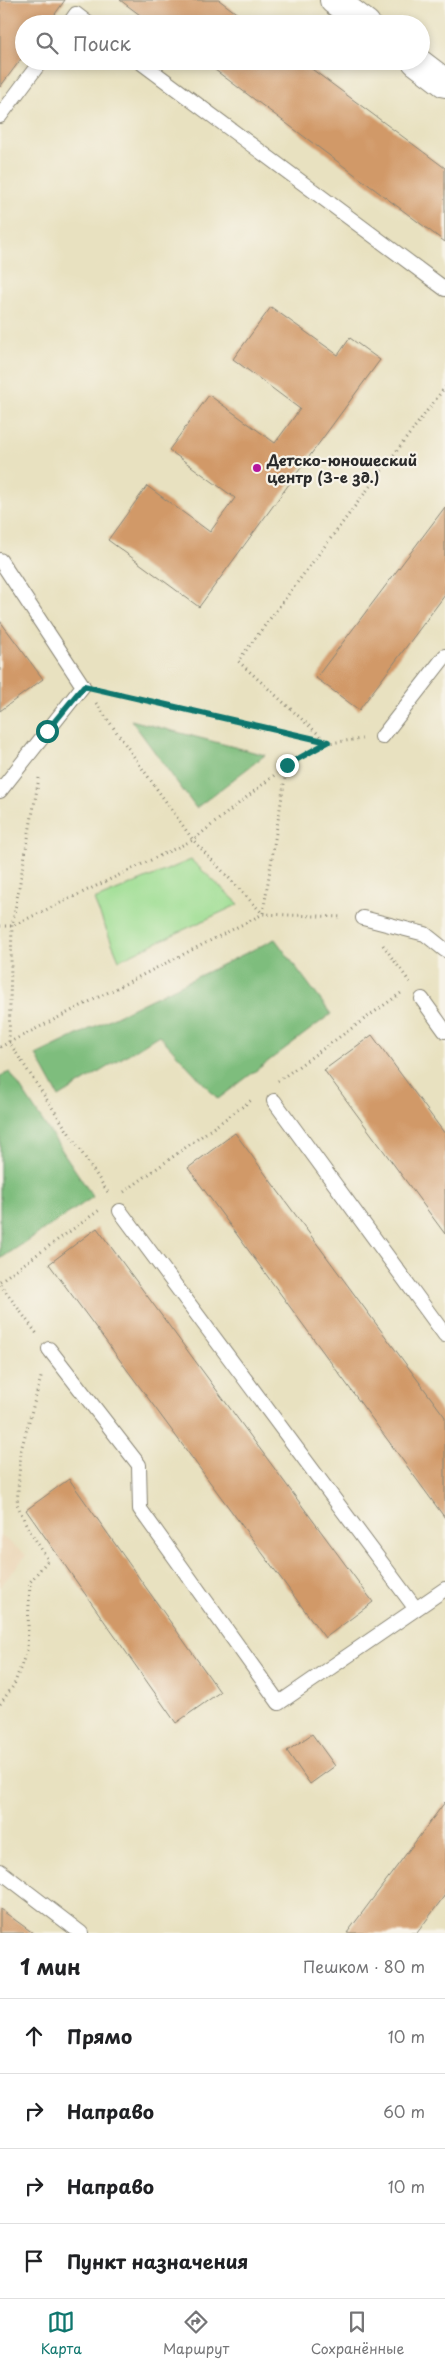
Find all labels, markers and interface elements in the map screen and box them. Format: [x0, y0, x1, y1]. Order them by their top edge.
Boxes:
search box [15, 15, 430, 70]
icon: search [33, 29, 61, 57]
text: Поиск [73, 29, 131, 57]
place label: Детско-юношеский центр (3-е зд.) [266, 448, 417, 488]
marker: Детско-юношеский центр (3-е зд.) [251, 462, 263, 474]
route start [36, 720, 59, 743]
route end [276, 754, 299, 777]
text: 1 мин [20, 1950, 81, 1982]
text: Пешком · 80 m [303, 1954, 425, 1978]
icon: ahead [20, 2022, 48, 2050]
text: Прямо [67, 2022, 132, 2050]
text: 10 m [388, 2024, 425, 2048]
icon: right [20, 2097, 48, 2125]
text: Направо [67, 2097, 154, 2125]
text: 60 m [383, 2099, 425, 2123]
icon: right [20, 2172, 48, 2200]
text: Направо [67, 2172, 154, 2200]
text: 10 m [388, 2174, 425, 2198]
icon: arrive [20, 2247, 48, 2275]
text: Пункт назначения [67, 2247, 248, 2275]
tab: Карта [41, 2308, 82, 2359]
tab: Маршрут [163, 2308, 229, 2359]
tab: Сохранённые [311, 2308, 404, 2359]

